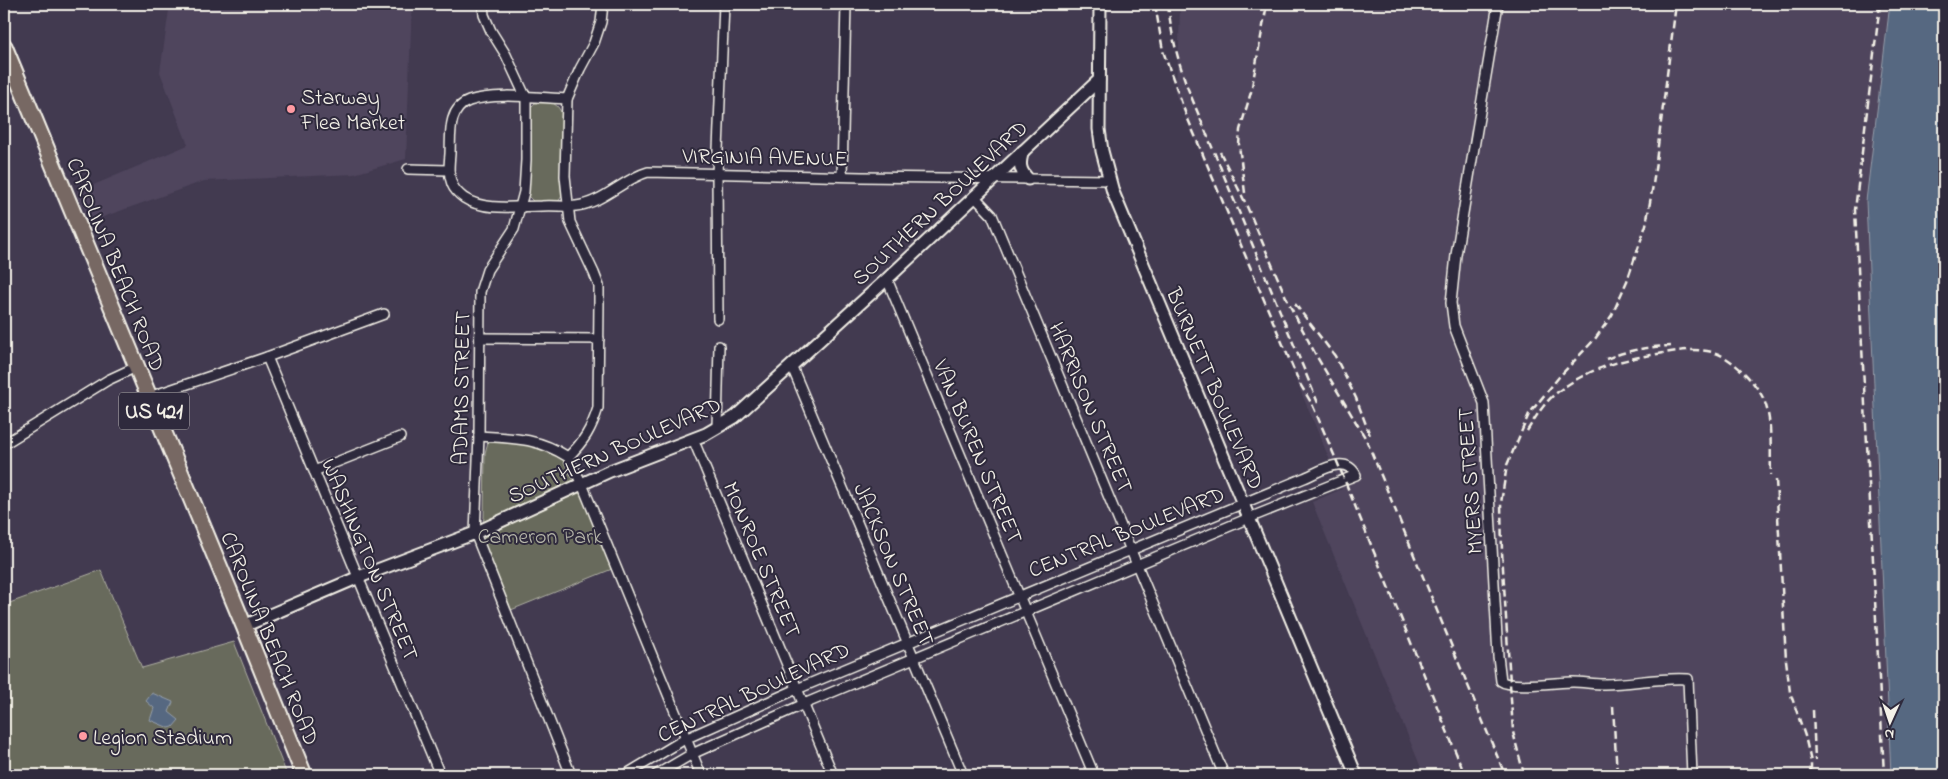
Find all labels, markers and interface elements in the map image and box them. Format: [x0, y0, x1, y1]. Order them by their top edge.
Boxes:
place label: Starway Flea Market [300, 83, 406, 140]
marker: Starway Flea Market [285, 103, 297, 115]
street label: SOUTHERN BOULEVARD [846, 114, 1036, 295]
street label: VIRGINIA AVENUE [681, 142, 848, 176]
street label: CAROLINA BEACH ROAD [57, 153, 172, 377]
street label: BURNETT BOULEVARD [1156, 282, 1270, 495]
street label: ADAMS STREET [446, 310, 480, 466]
street label: HARRISON STREET [1039, 318, 1140, 499]
street label: VAN BUREN STREET [923, 354, 1030, 549]
street label: SOUTHERN BOULEVARD [503, 390, 727, 513]
road number: US 421 [119, 392, 189, 430]
street label: MYERS STREET [1451, 406, 1493, 555]
street label: WASHINGTON STREET [311, 454, 425, 667]
street label: MONROE STREET [713, 477, 808, 643]
street label: JACKSON STREET [843, 479, 941, 652]
street label: CENTRAL BOULEVARD [1024, 480, 1230, 588]
park label: Cameron Park [477, 522, 603, 554]
street label: CAROLINA BEACH ROAD [211, 527, 326, 751]
street label: CENTRAL BOULEVARD [653, 635, 856, 752]
north arrow [1866, 696, 1916, 746]
place label: Legion Stadium [93, 723, 232, 756]
text: N [1884, 723, 1895, 744]
marker: Legion Stadium [77, 730, 89, 742]

